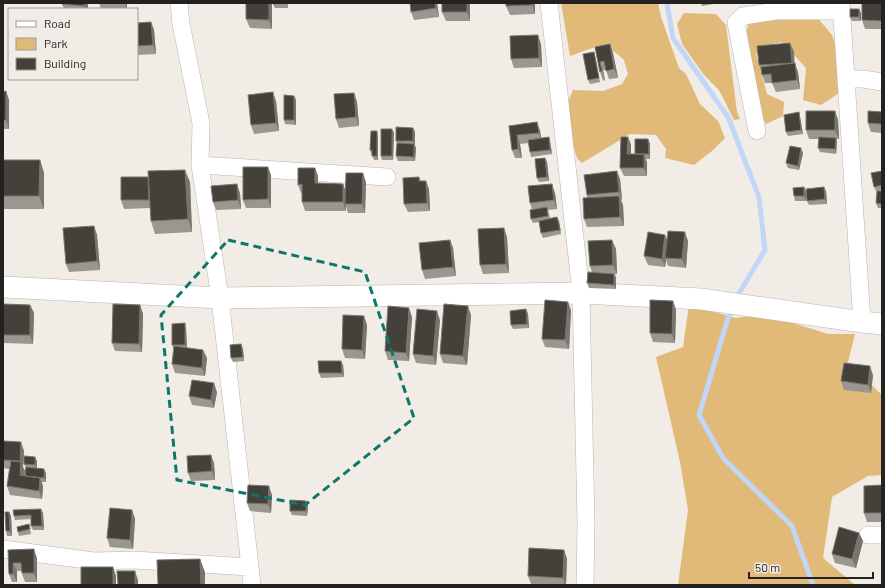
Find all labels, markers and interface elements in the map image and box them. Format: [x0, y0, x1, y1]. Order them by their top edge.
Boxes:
legend [8, 8, 138, 80]
text: Road [44, 16, 71, 30]
text: Park [44, 36, 68, 50]
text: Building [44, 56, 86, 70]
scale bar [749, 554, 873, 580]
text: 50 m [755, 560, 780, 574]

